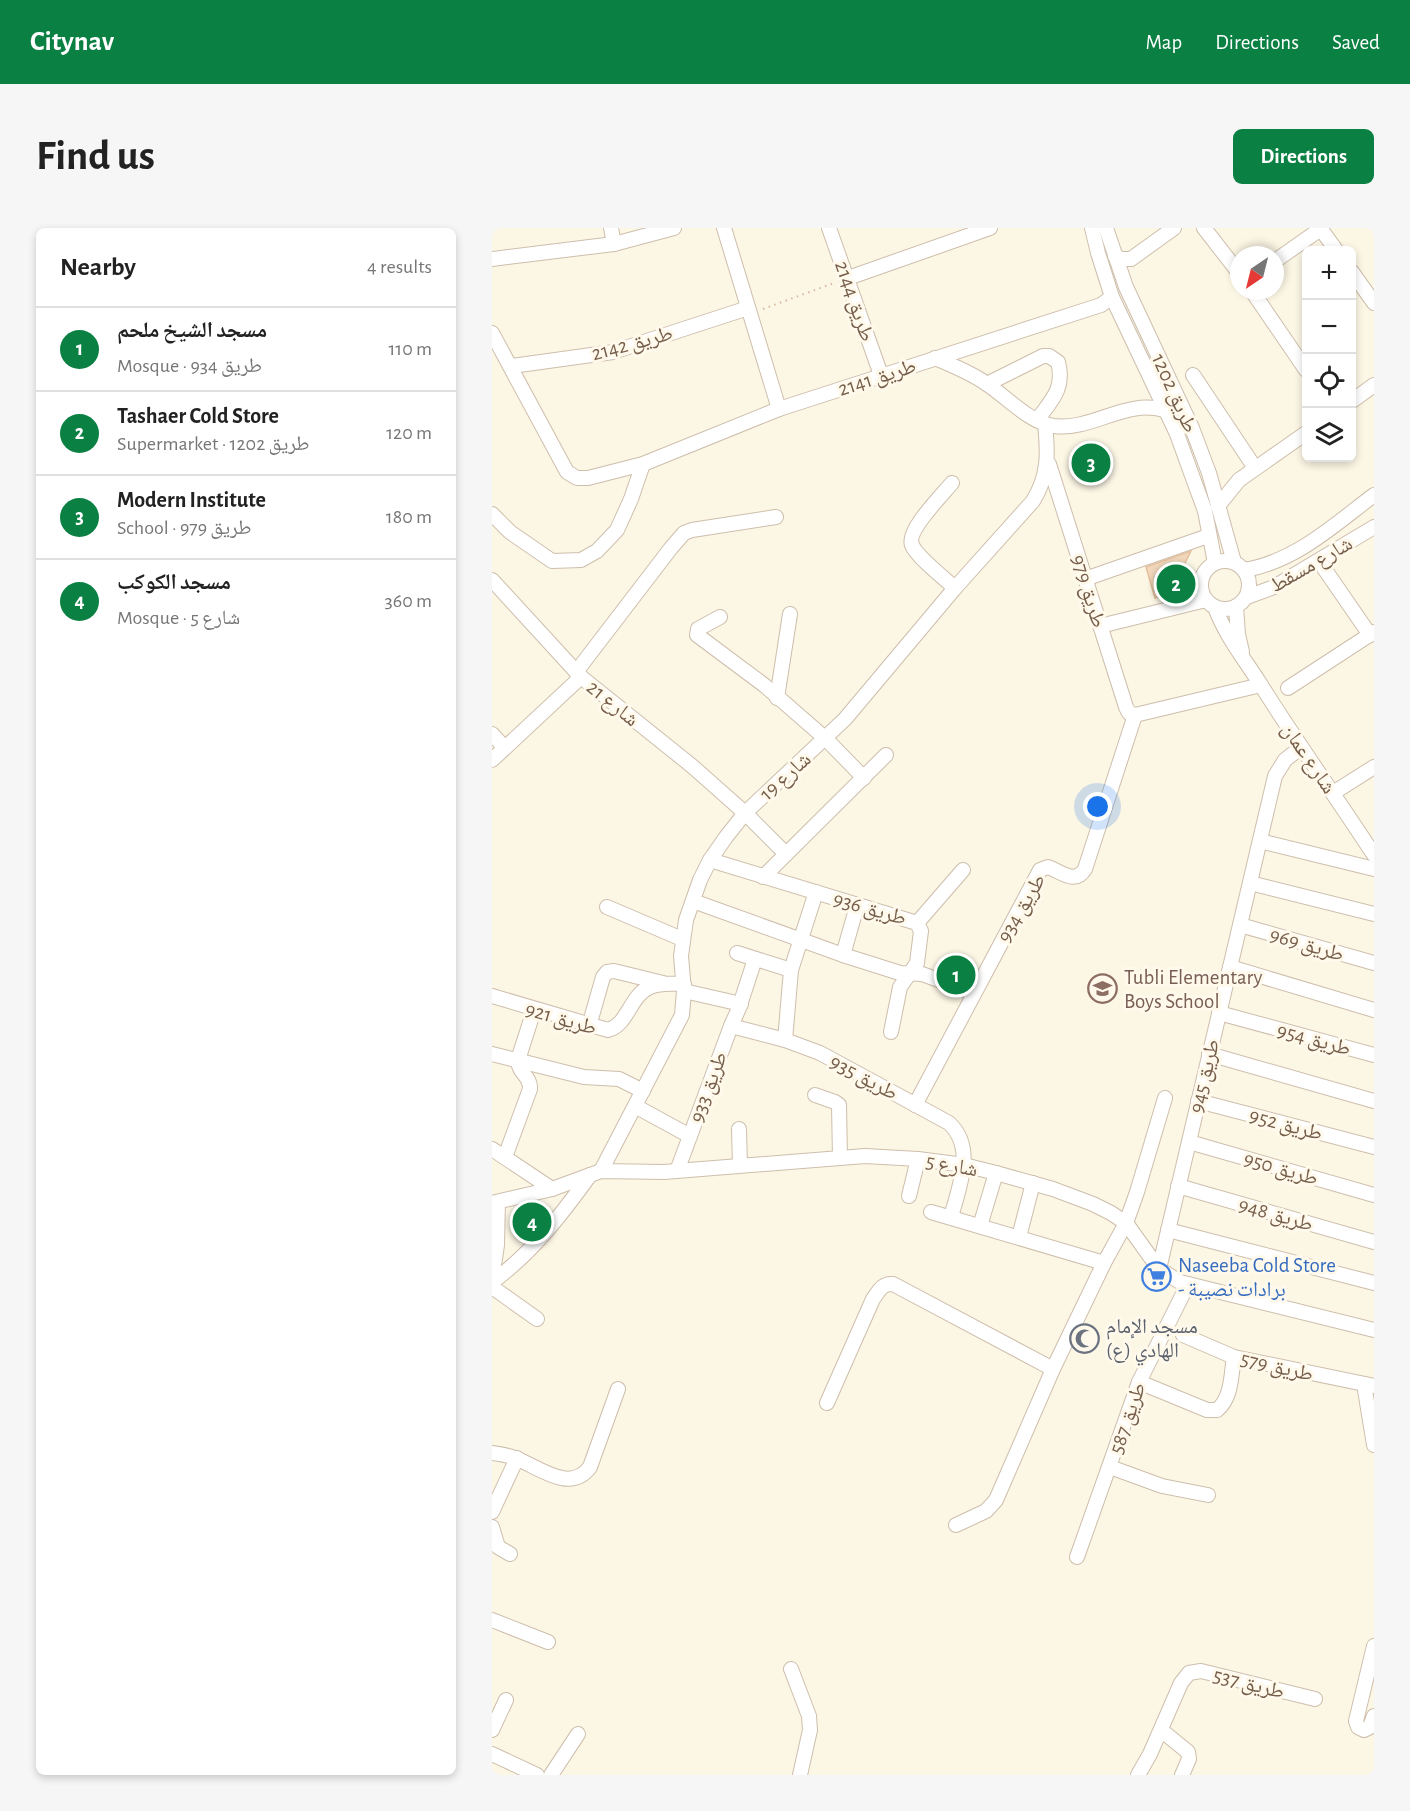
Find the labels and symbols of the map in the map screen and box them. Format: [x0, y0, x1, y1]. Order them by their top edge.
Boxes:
north arrow [1230, 246, 1284, 300]
street label: طريق 2144 [829, 258, 878, 345]
street label: طريق 2142 [589, 323, 675, 366]
street label: طريق 1202 [1146, 351, 1201, 437]
street label: طريق 2141 [836, 355, 919, 402]
pin: 3 [1072, 440, 1110, 486]
street label: شارع مسقط [1266, 533, 1357, 598]
street label: طريق 979 [1066, 552, 1110, 631]
pin: 2 [1156, 562, 1196, 606]
street label: شارع 21 [581, 676, 643, 732]
street label: شارع عمان [1276, 719, 1340, 799]
street label: شارع 19 [756, 748, 816, 806]
your location [1083, 792, 1112, 821]
street label: طريق 934 [994, 870, 1051, 947]
street label: طريق 936 [830, 888, 909, 931]
street label: طريق 969 [1267, 924, 1346, 967]
pin: 1 [936, 952, 976, 998]
place label: Tubli Elementary Boys School [1124, 967, 1262, 1012]
school or university icon: Tubli Elementary Boys School [1087, 973, 1119, 1005]
street label: طريق 921 [522, 998, 599, 1041]
street label: طريق 954 [1274, 1020, 1353, 1061]
street label: طريق 945 [1186, 1037, 1225, 1116]
street label: طريق 933 [686, 1049, 733, 1126]
street label: طريق 935 [825, 1051, 901, 1106]
street label: طريق 952 [1247, 1105, 1325, 1146]
street label: طريق 950 [1241, 1148, 1320, 1191]
street label: شارع 5 [924, 1151, 979, 1182]
street label: طريق 948 [1236, 1194, 1315, 1237]
pin: 4 [512, 1200, 552, 1244]
place label: Naseeba Cold Store - برادات نصيبة [1178, 1255, 1336, 1301]
supermarket icon: Naseeba Cold Store - برادات نصيبة [1141, 1261, 1173, 1293]
place label: مسجد الإمام الهادي (ع) [1106, 1316, 1198, 1366]
mosque icon: مسجد الإمام الهادي (ع) [1069, 1322, 1101, 1354]
street label: طريق 579 [1238, 1348, 1315, 1387]
street label: طريق 587 [1105, 1380, 1151, 1457]
street label: طريق 537 [1211, 1665, 1287, 1704]

